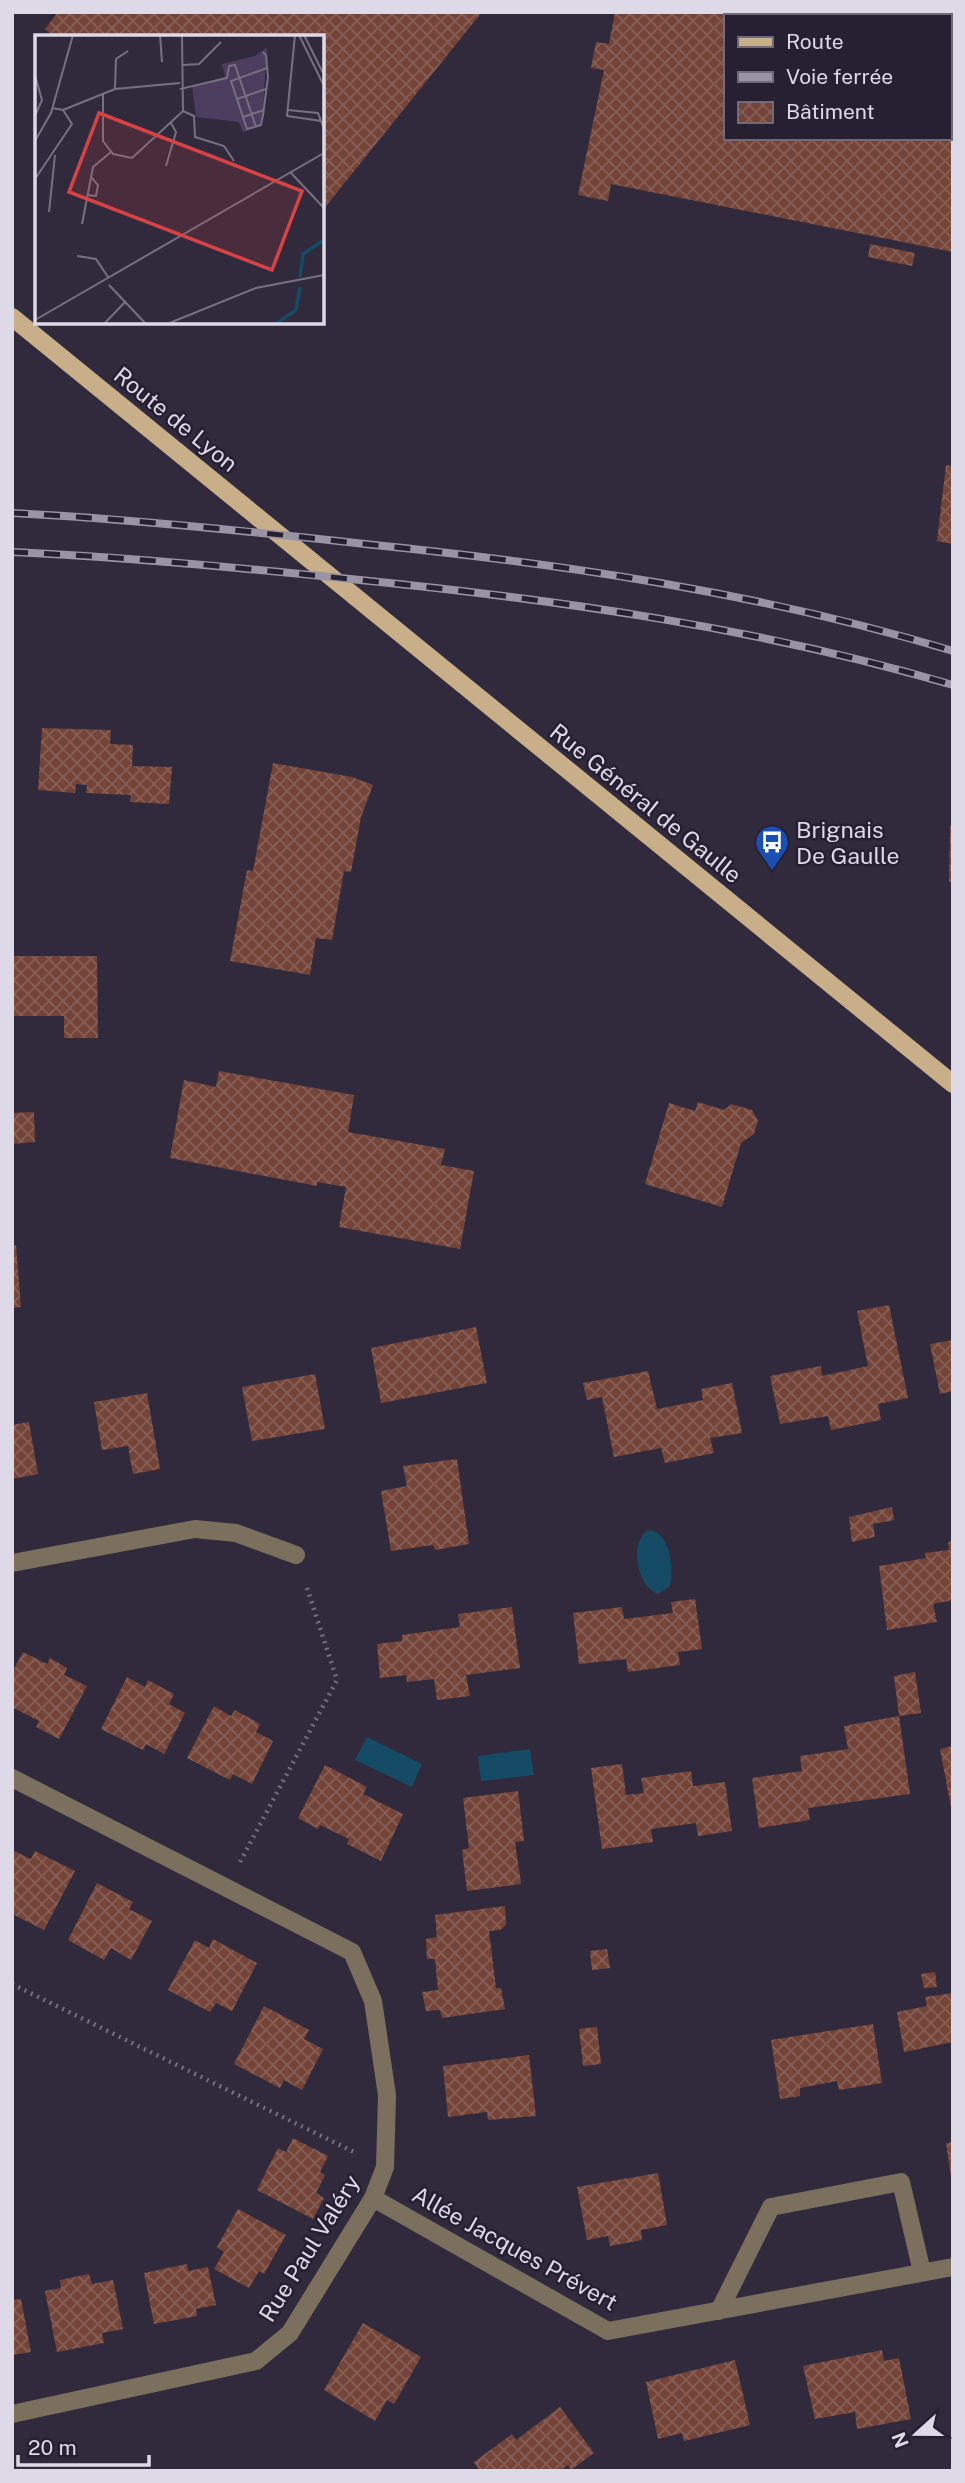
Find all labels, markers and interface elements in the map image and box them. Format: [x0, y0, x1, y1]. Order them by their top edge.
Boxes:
legend [724, 14, 951, 140]
text: Route [786, 29, 844, 54]
inset map [35, 35, 324, 324]
text: Voie ferrée [786, 64, 893, 89]
text: Bâtiment [786, 99, 875, 124]
street label: Route de Lyon [109, 361, 243, 477]
street label: Rue Général de Gaulle [545, 718, 747, 888]
place label: Brignais De Gaulle [796, 816, 900, 869]
bus stop icon: Brignais De Gaulle [753, 823, 791, 872]
street label: Rue Paul Valéry [253, 2170, 365, 2326]
street label: Allée Jacques Prévert [408, 2180, 622, 2316]
north arrow [881, 2399, 951, 2469]
scale bar [18, 2424, 149, 2468]
text: N [887, 2429, 913, 2451]
text: 20 m [28, 2435, 77, 2460]

